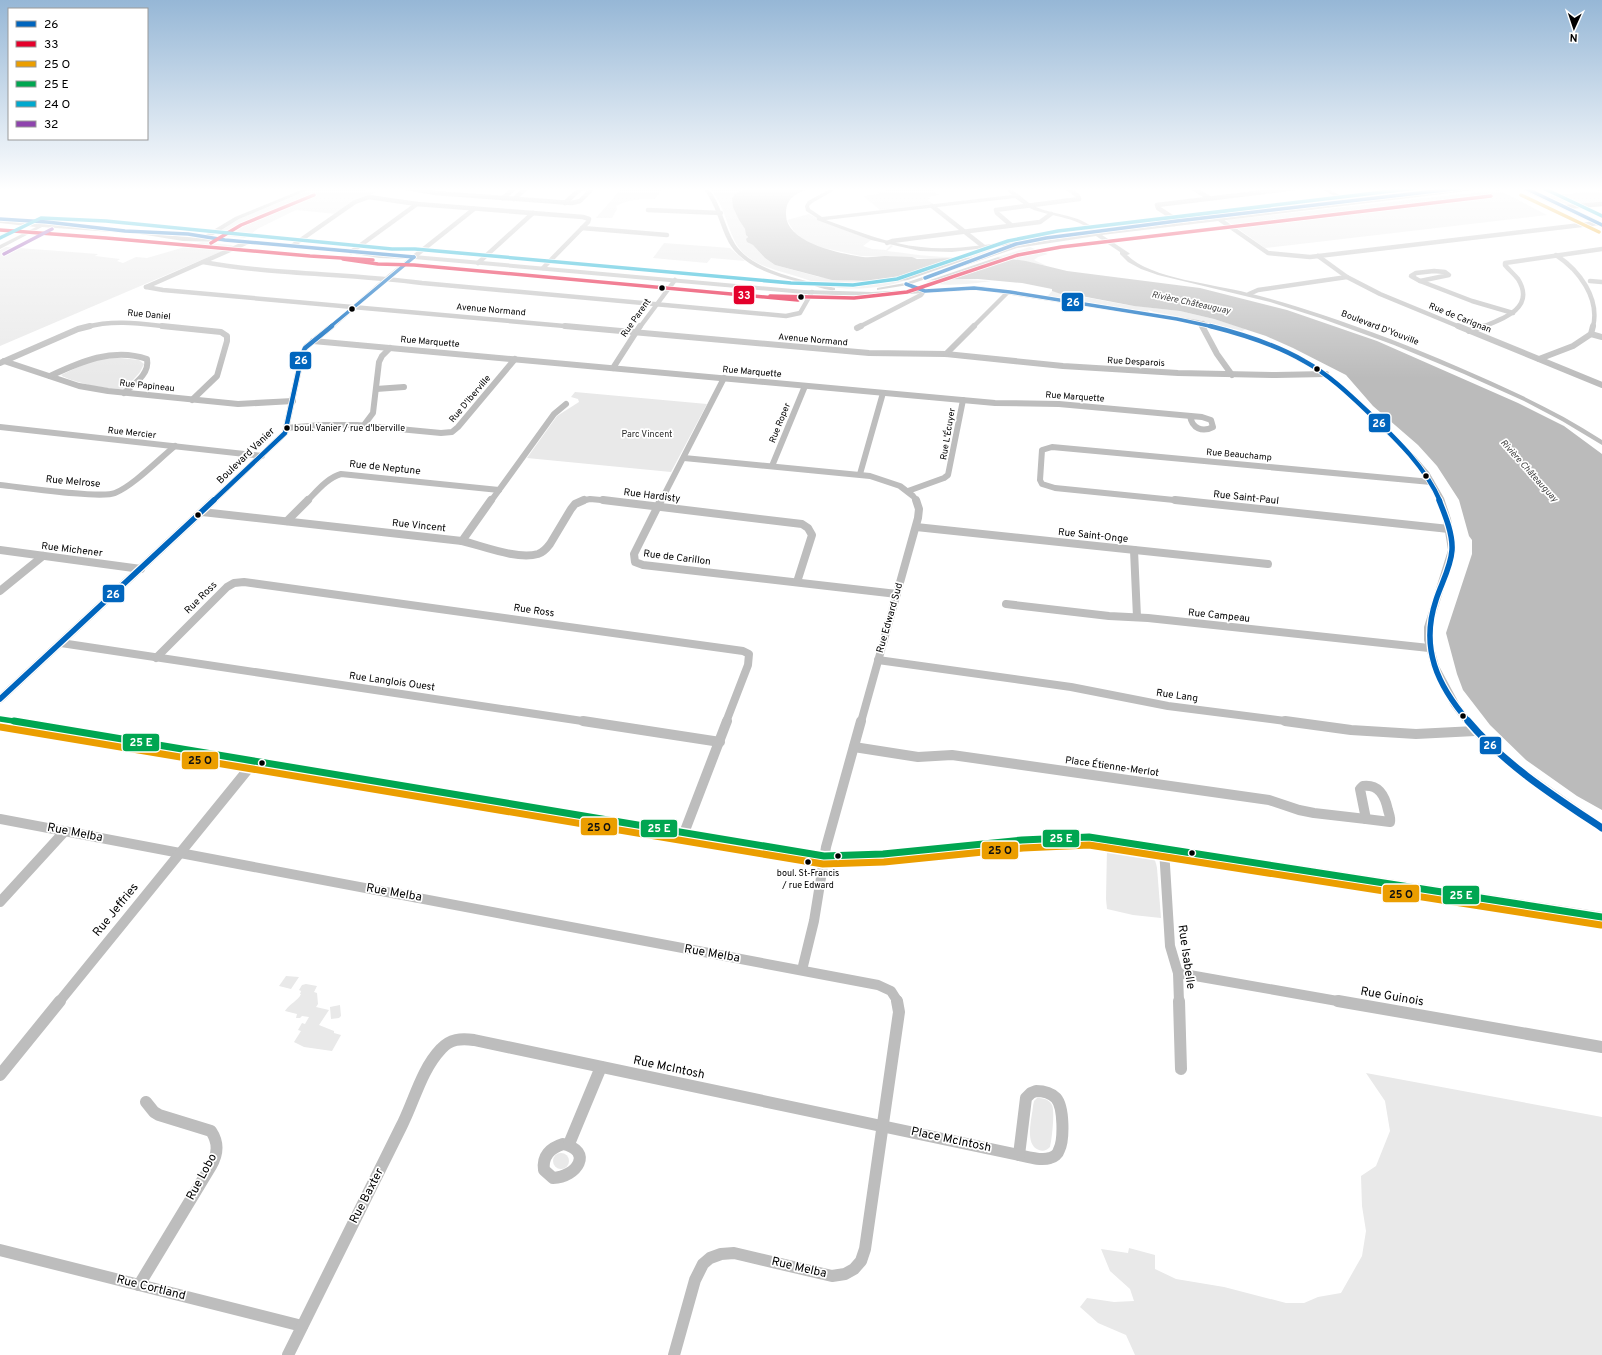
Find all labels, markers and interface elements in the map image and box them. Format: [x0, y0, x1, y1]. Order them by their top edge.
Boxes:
legend [8, 8, 148, 140]
north arrow [1554, 8, 1594, 48]
text: 26 [44, 17, 59, 33]
text: N [1569, 30, 1578, 44]
text: 33 [44, 37, 58, 53]
text: 25 O [44, 57, 70, 73]
text: 25 E [44, 77, 69, 93]
text: 24 O [44, 97, 70, 113]
text: 32 [44, 117, 58, 133]
unlabelled marker [657, 283, 667, 293]
line badge: 33 [733, 285, 755, 305]
text: 33 [737, 289, 751, 303]
water label: Rivière Châteauguay [1151, 289, 1233, 317]
unlabelled marker [796, 292, 806, 302]
line badge: 26 [1061, 292, 1084, 312]
text: 26 [1066, 296, 1080, 310]
street label: Rue Parent [619, 297, 653, 339]
street label: Rue de Carignan [1427, 300, 1493, 336]
street label: Avenue Normand [456, 301, 526, 319]
unlabelled marker [347, 304, 357, 314]
street label: Rue Daniel [127, 308, 171, 322]
street label: Boulevard D'Youville [1340, 308, 1421, 348]
street label: Avenue Normand [778, 331, 848, 349]
street label: Rue Marquette [400, 334, 460, 350]
line badge: 26 [289, 351, 312, 370]
text: 26 [294, 354, 308, 368]
street label: Rue Desparois [1107, 355, 1165, 369]
street label: Rue Marquette [722, 364, 782, 380]
unlabelled marker [1312, 364, 1322, 374]
street label: Rue D'Iberville [447, 373, 493, 425]
street label: Rue Papineau [119, 378, 175, 394]
street label: Rue Marquette [1045, 389, 1105, 405]
street label: Rue Roper [767, 401, 793, 445]
street label: Rue L'Écuyer [937, 406, 958, 461]
line badge: 26 [1368, 413, 1391, 433]
text: 26 [1372, 417, 1386, 431]
marker: boul. Vanier / rue d'Iberville [282, 423, 292, 433]
place label: boul. Vanier / rue d'Iberville [294, 423, 405, 434]
street label: Rue Mercier [107, 425, 157, 441]
street label: Boulevard Vanier [214, 425, 278, 487]
park label: Parc Vincent [621, 429, 673, 440]
water label: Rivière Châteauguay [1498, 437, 1561, 506]
street label: Rue Beauchamp [1206, 447, 1272, 463]
street label: Rue de Neptune [349, 458, 421, 478]
unlabelled marker [1421, 471, 1431, 481]
street label: Rue Melrose [45, 473, 101, 491]
street label: Rue Hardisty [623, 486, 681, 506]
street label: Rue Saint-Paul [1213, 488, 1279, 508]
unlabelled marker [193, 510, 203, 520]
street label: Rue Vincent [391, 517, 447, 535]
street label: Rue Saint-Onge [1057, 526, 1129, 546]
street label: Rue Michener [41, 540, 104, 560]
street label: Rue de Carillon [643, 547, 711, 569]
street label: Rue Ross [182, 579, 220, 617]
street label: Rue Edward Sud [874, 581, 906, 655]
line badge: 26 [102, 584, 125, 603]
text: 26 [106, 588, 120, 602]
street label: Rue Ross [513, 602, 556, 620]
street label: Rue Campeau [1187, 606, 1251, 626]
street label: Rue Langlois Ouest [348, 670, 436, 694]
street label: Rue Lang [1155, 687, 1199, 705]
unlabelled marker [1458, 711, 1468, 721]
line badge: 25 E [122, 733, 160, 752]
text: 25 E [129, 736, 153, 750]
line badge: 26 [1479, 736, 1502, 755]
text: 26 [1483, 739, 1497, 753]
line badge: 25 O [181, 751, 219, 770]
text: 25 O [188, 754, 212, 768]
street label: Place Étienne-Merlot [1064, 754, 1160, 780]
unlabelled marker [257, 758, 267, 768]
line badge: 25 O [580, 817, 618, 836]
line badge: 25 E [640, 819, 678, 838]
street label: Rue Melba [46, 820, 104, 846]
text: 25 O [587, 821, 611, 835]
text: 25 E [647, 822, 671, 836]
line badge: 25 E [1042, 829, 1080, 848]
text: 25 E [1049, 832, 1073, 846]
line badge: 25 O [981, 841, 1019, 860]
text: 25 O [988, 844, 1012, 858]
unlabelled marker [1187, 848, 1197, 858]
unlabelled marker [833, 851, 843, 861]
marker: boul. St-Francis / rue Edward [803, 857, 813, 867]
place label: boul. St-Francis / rue Edward [777, 868, 839, 891]
street label: Rue Jeffries [89, 880, 143, 940]
street label: Rue Melba [365, 880, 423, 906]
line badge: 25 O [1382, 884, 1420, 903]
line badge: 25 E [1442, 885, 1480, 905]
text: 25 O [1389, 888, 1413, 902]
text: 25 E [1449, 889, 1473, 903]
street label: Rue Isabelle [1174, 924, 1198, 990]
street label: Rue Melba [683, 941, 741, 967]
street label: Rue Guinois [1359, 984, 1425, 1010]
street label: Rue McIntosh [632, 1053, 706, 1083]
street label: Place McIntosh [909, 1124, 993, 1156]
street label: Rue Lobo [183, 1151, 221, 1203]
street label: Rue Baxter [346, 1165, 388, 1226]
street label: Rue Melba [770, 1254, 828, 1282]
street label: Rue Cortland [115, 1272, 187, 1304]

